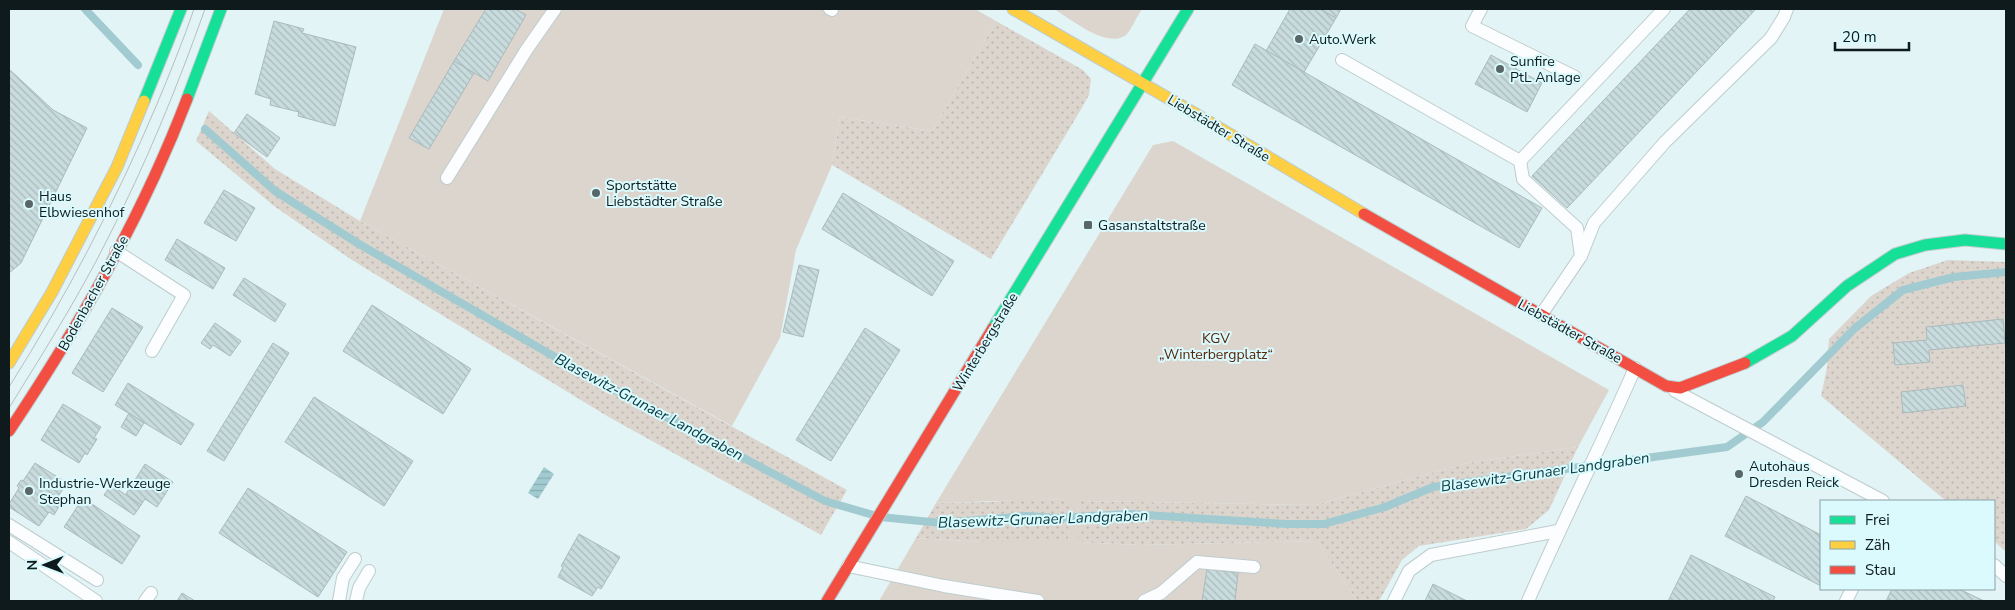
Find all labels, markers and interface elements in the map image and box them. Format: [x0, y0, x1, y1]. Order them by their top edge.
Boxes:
scale bar [1835, 20, 1909, 52]
text: 20 m [1842, 27, 1877, 47]
place label: Auto.Werk [1309, 30, 1377, 49]
marker: Auto.Werk [1293, 33, 1305, 45]
place label: Sunfire PtL Anlage [1510, 52, 1581, 87]
marker: Sunfire PtL Anlage [1494, 63, 1506, 75]
street label: Liebstädter Straße [1164, 90, 1274, 167]
place label: Sportstätte Liebstädter Straße [606, 176, 722, 211]
place label: Haus Elbwiesenhof [39, 187, 125, 222]
marker: Sportstätte Liebstädter Straße [590, 187, 602, 199]
marker: Haus Elbwiesenhof [23, 198, 35, 210]
place label: Gasanstaltstraße [1098, 216, 1206, 235]
marker: Gasanstaltstraße [1082, 219, 1094, 231]
street label: Bodenbacher Straße [54, 232, 133, 354]
street label: Winterbergstraße [948, 289, 1023, 395]
street label: Liebstädter Straße [1514, 295, 1625, 368]
park label: KGV „Winterbergplatz“ [1159, 329, 1273, 364]
water label: Blasewitz‐Grunaer Landgraben [551, 349, 747, 465]
water label: Blasewitz‐Grunaer Landgraben [1439, 447, 1651, 497]
place label: Autohaus Dresden Reick [1749, 457, 1840, 492]
marker: Autohaus Dresden Reick [1733, 468, 1745, 480]
place label: Industrie-Werkzeuge Stephan [39, 474, 171, 509]
marker: Industrie-Werkzeuge Stephan [23, 485, 35, 497]
legend [1820, 500, 1995, 590]
water label: Blasewitz‐Grunaer Landgraben [937, 505, 1149, 533]
text: Frei [1865, 510, 1890, 530]
text: Zäh [1865, 535, 1890, 555]
north arrow [20, 540, 70, 590]
text: N [23, 560, 42, 571]
text: Stau [1865, 560, 1896, 580]

